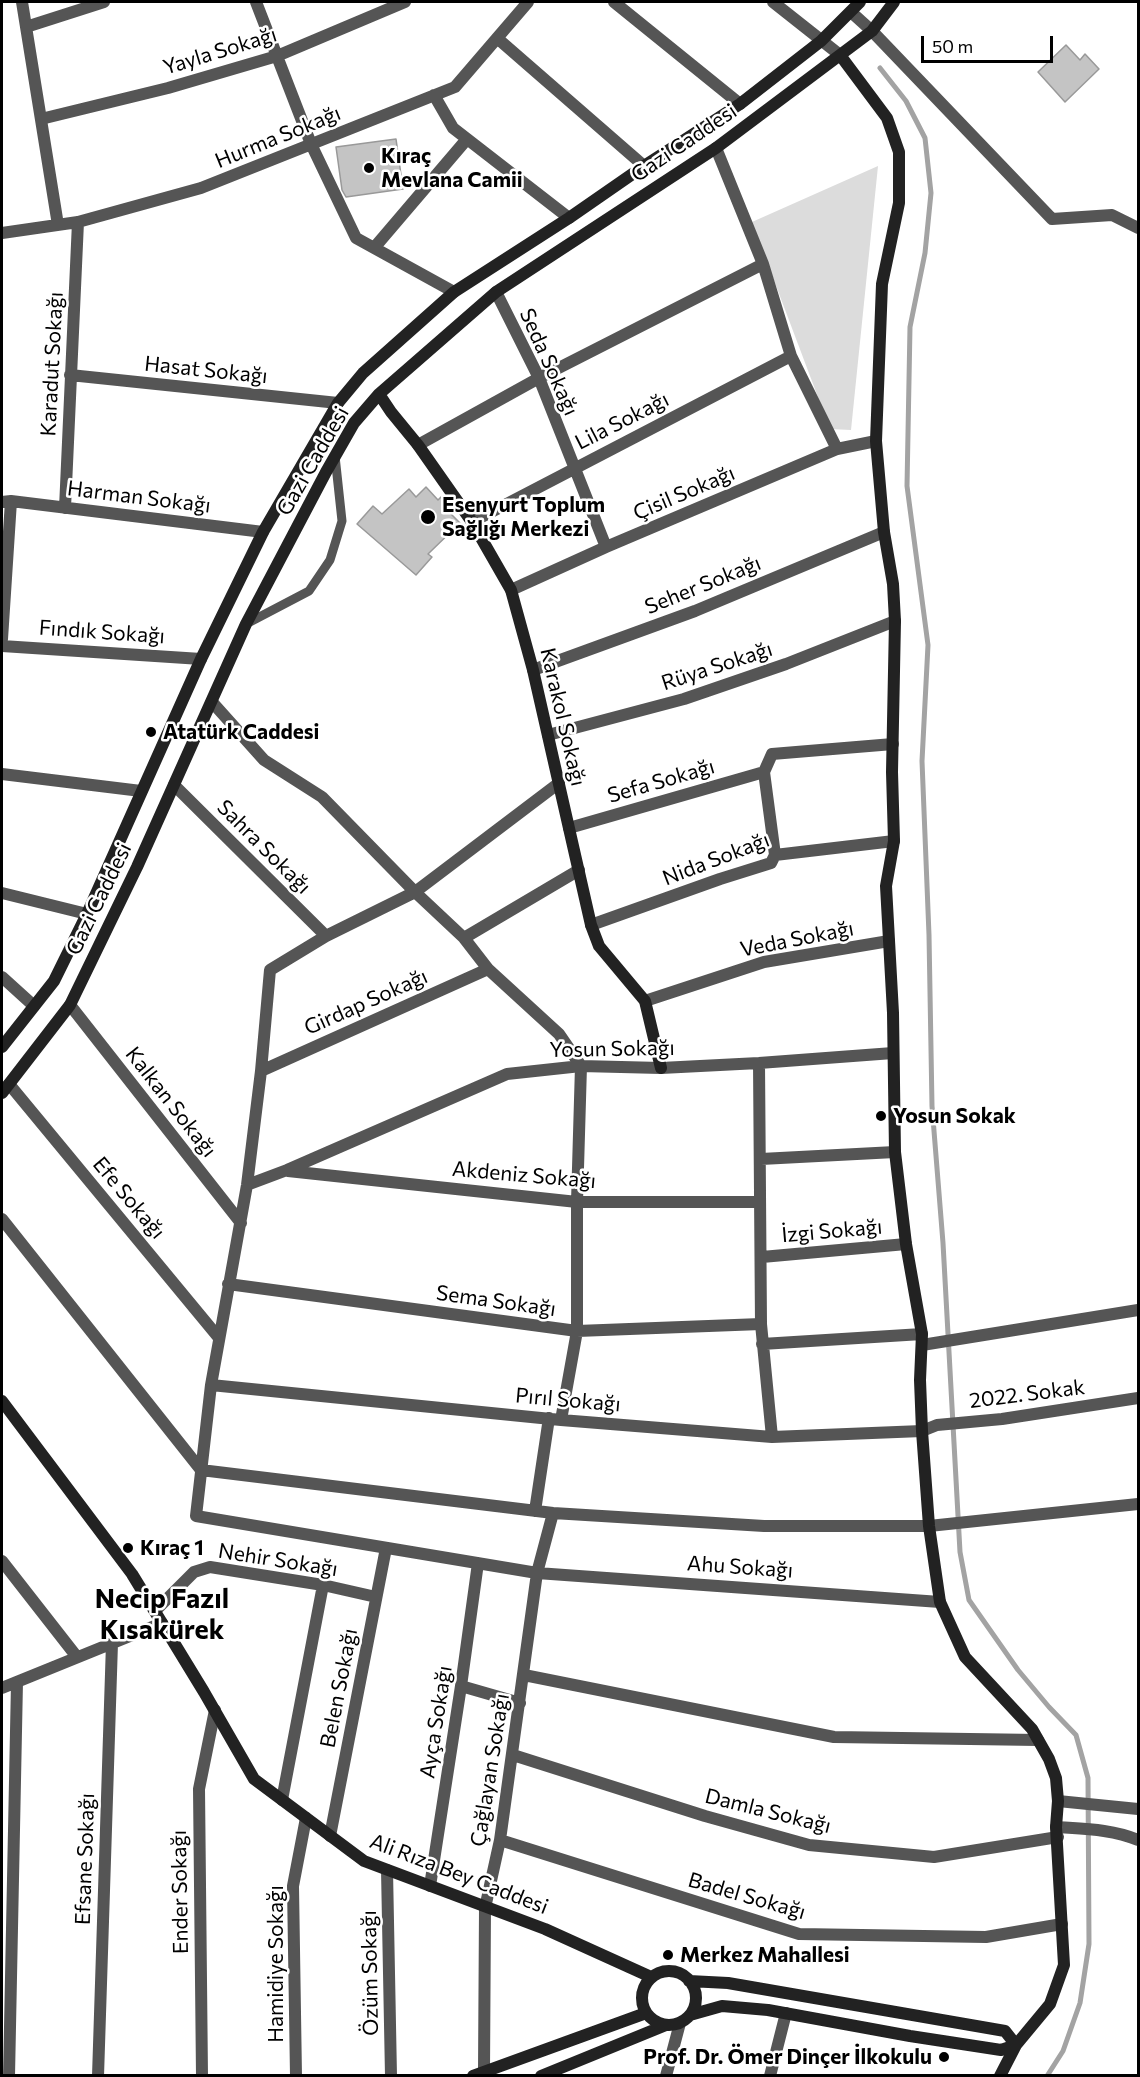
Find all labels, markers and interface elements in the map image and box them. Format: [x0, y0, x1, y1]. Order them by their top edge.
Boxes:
street label: Yayla Sokağı [160, 22, 280, 80]
scale bar [924, 24, 1056, 62]
text: 50 m [932, 35, 973, 57]
street label: Gazi Caddesi [626, 98, 742, 188]
street label: Hurma Sokağı [212, 100, 344, 174]
place label: Kıraç Mevlana Camii [381, 143, 523, 193]
marker: Kıraç Mevlana Camii [362, 161, 376, 175]
street label: Karadut Sokağı [36, 291, 68, 437]
street label: Seda Sokağı [514, 305, 584, 419]
street label: Hasat Sokağı [143, 351, 269, 389]
street label: Lila Sokağı [571, 387, 673, 455]
street label: Gazi Caddesi [272, 402, 354, 520]
street label: Çisil Sokağı [629, 460, 739, 526]
street label: Harman Sokağı [66, 476, 212, 518]
place label: Esenyurt Toplum Sağlığı Merkezi [442, 492, 605, 542]
marker: Esenyurt Toplum Sağlığı Merkezi [419, 508, 437, 526]
street label: Seher Sokağı [641, 550, 765, 620]
street label: Fındık Sokağı [38, 615, 166, 649]
street label: Rüya Sokağı [658, 636, 776, 696]
street label: Karakol Sokağı [535, 645, 591, 789]
place label: Atatürk Caddesi [163, 719, 319, 745]
marker: Atatürk Caddesi [144, 725, 158, 739]
street label: Sefa Sokağı [604, 754, 718, 808]
street label: Sahra Sokağı [212, 795, 316, 899]
street label: Nida Sokağı [659, 827, 773, 891]
street label: Gazi Caddesi [61, 839, 137, 959]
street label: Veda Sokağı [738, 916, 856, 962]
street label: Girdap Sokağı [300, 964, 432, 1040]
street label: Yosun Sokağı [549, 1035, 675, 1063]
street label: Kalkan Sokağı [120, 1042, 222, 1162]
place label: Yosun Sokak [893, 1103, 1016, 1129]
marker: Yosun Sokak [874, 1109, 888, 1123]
street label: Efe Sokağı [88, 1152, 170, 1244]
street label: Akdeniz Sokağı [451, 1156, 597, 1194]
street label: İzgi Sokağı [781, 1214, 883, 1248]
street label: Sema Sokağı [434, 1280, 558, 1322]
street label: 2022. Sokak [968, 1374, 1086, 1414]
street label: Pırıl Sokağı [514, 1383, 622, 1417]
place label: Kıraç 1 [140, 1535, 204, 1561]
street label: Nehir Sokağı [216, 1538, 340, 1582]
marker: Kıraç 1 [121, 1541, 135, 1555]
street label: Ahu Sokağı [686, 1551, 794, 1583]
district label: Necip Fazıl Kısakürek [95, 1583, 229, 1646]
street label: Belen Sokağı [315, 1626, 363, 1750]
street label: Ayça Sokağı [415, 1664, 457, 1780]
street label: Çağlayan Sokağı [465, 1692, 515, 1848]
street label: Damla Sokağı [702, 1783, 834, 1839]
street label: Efsane Sokağı [70, 1793, 100, 1925]
street label: Ali Rıza Bey Caddesi [366, 1828, 552, 1920]
street label: Ender Sokağı [166, 1830, 194, 1954]
street label: Badel Sokağı [685, 1867, 809, 1925]
street label: Hamidiye Sokağı [263, 1885, 289, 2043]
street label: Özüm Sokağı [356, 1910, 384, 2036]
place label: Merkez Mahallesi [680, 1942, 850, 1968]
marker: Merkez Mahallesi [661, 1948, 675, 1962]
place label: Prof. Dr. Ömer Dinçer İlkokulu [643, 2044, 932, 2070]
marker: Prof. Dr. Ömer Dinçer İlkokulu [937, 2050, 951, 2064]

